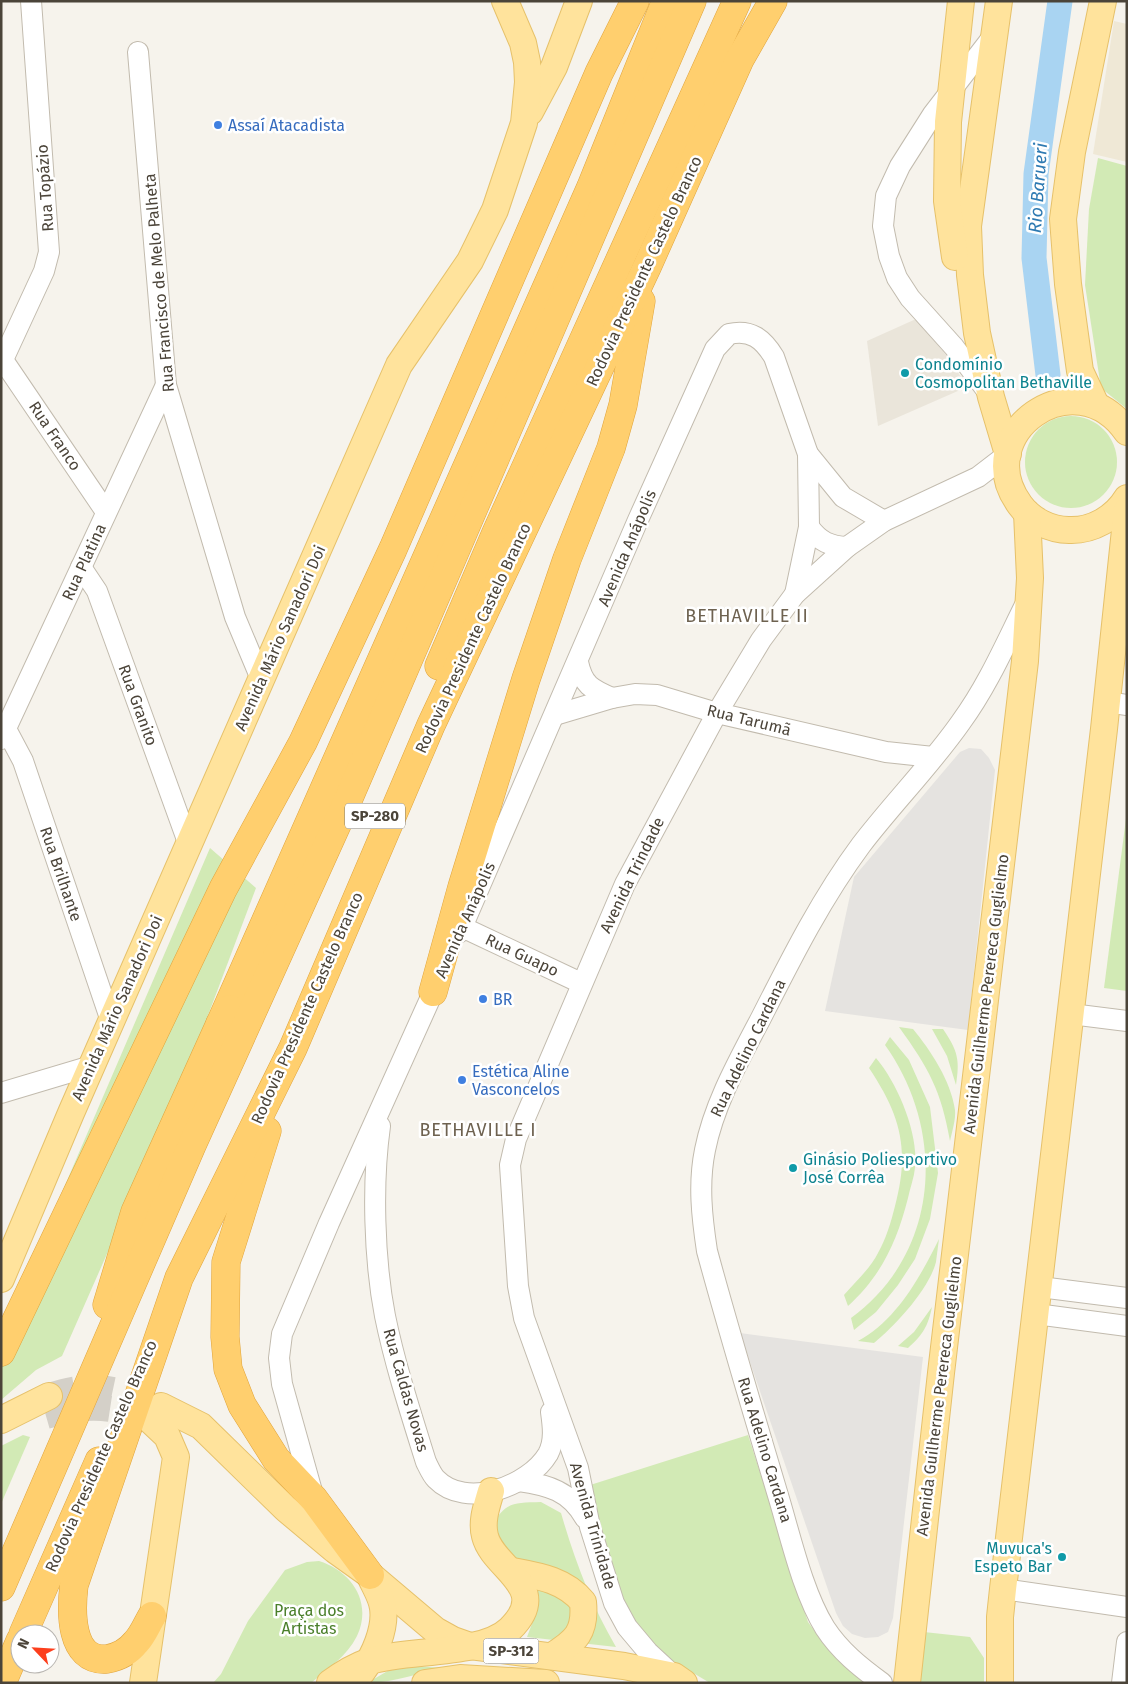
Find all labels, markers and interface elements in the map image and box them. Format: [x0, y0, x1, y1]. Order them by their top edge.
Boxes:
place label: Assaí Atacadista [228, 116, 345, 135]
marker: Assaí Atacadista [212, 119, 224, 131]
water label: Rio Barueri [1024, 142, 1052, 234]
street label: Rua Topázio [32, 144, 58, 232]
street label: Rodovia Presidente Castelo Branco [582, 153, 706, 389]
street label: Rua Francisco de Melo Palheta [140, 173, 178, 393]
place label: Condomínio Cosmopolitan Bethaville [915, 355, 1092, 392]
marker: Condomínio Cosmopolitan Bethaville [899, 367, 911, 379]
street label: Rua Franco [25, 398, 85, 474]
street label: Avenida Anápolis [594, 487, 660, 609]
street label: Rua Platina [58, 520, 110, 604]
street label: Rodovia Presidente Castelo Branco [411, 520, 535, 756]
street label: Avenida Mário Sanadori Doi [230, 542, 330, 734]
district label: BETHAVILLE II [685, 605, 809, 627]
street label: Rua Granito [115, 662, 161, 748]
street label: Rua Tarumã [705, 700, 793, 740]
road number: SP-280 [345, 804, 405, 828]
street label: Avenida Trindade [596, 814, 668, 936]
street label: Rua Brilhante [36, 824, 86, 924]
street label: Avenida Guilherme Perereca Guglielmo [959, 853, 1013, 1135]
street label: Avenida Anápolis [431, 859, 499, 981]
street label: Rodovia Presidente Castelo Branco [247, 889, 367, 1127]
street label: Avenida Mário Sanadori Doi [67, 912, 167, 1104]
street label: Rua Guapo [482, 930, 562, 980]
street label: Rua Adelino Cardana [706, 976, 790, 1120]
place label: BR [493, 990, 513, 1009]
marker: BR [477, 993, 489, 1005]
place label: Estética Aline Vasconcelos [472, 1062, 569, 1099]
marker: Estética Aline Vasconcelos [456, 1074, 468, 1086]
district label: BETHAVILLE I [419, 1119, 537, 1141]
place label: Ginásio Poliesportivo José Corrêa [803, 1150, 957, 1187]
marker: Ginásio Poliesportivo José Corrêa [787, 1162, 799, 1174]
street label: Avenida Guilherme Perereca Guglielmo [912, 1255, 966, 1537]
street label: Rua Caldas Novas [379, 1326, 433, 1454]
street label: Rodovia Presidente Castelo Branco [41, 1337, 161, 1575]
street label: Rua Adelino Cardana [734, 1375, 796, 1525]
street label: Avenida Trinidade [566, 1460, 620, 1592]
place label: Muvuca's Espeto Bar [974, 1539, 1053, 1576]
marker: Muvuca's Espeto Bar [1056, 1551, 1068, 1563]
park label: Praça dos Artistas [274, 1601, 344, 1638]
north arrow [10, 1624, 60, 1674]
text: N [14, 1636, 33, 1652]
road number: SP-312 [484, 1638, 538, 1664]

